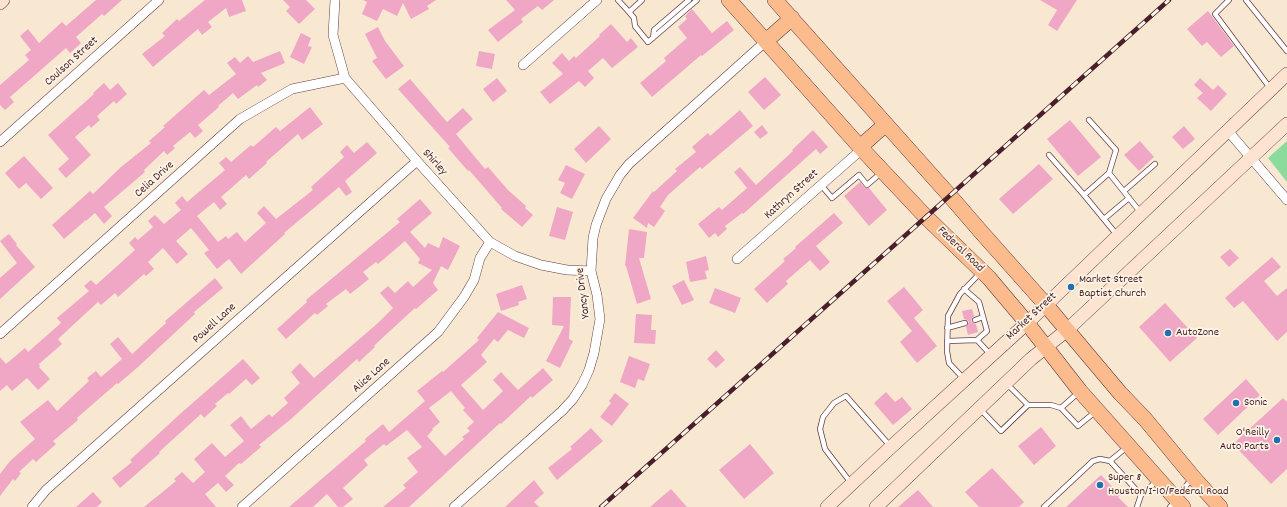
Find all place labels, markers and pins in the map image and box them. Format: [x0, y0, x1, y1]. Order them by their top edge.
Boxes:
place label: Market Street Baptist Church [1079, 273, 1146, 301]
marker: Market Street Baptist Church [1066, 282, 1076, 292]
place label: AutoZone [1176, 326, 1219, 340]
marker: AutoZone [1163, 328, 1173, 338]
place label: Sonic [1244, 396, 1267, 410]
marker: Sonic [1231, 398, 1241, 408]
place label: O'Reilly Auto Parts [1220, 426, 1269, 454]
marker: O'Reilly Auto Parts [1272, 435, 1282, 445]
place label: Super 8 Houston/I-10/Federal Road [1108, 471, 1229, 499]
marker: Super 8 Houston/I-10/Federal Road [1095, 480, 1105, 490]

